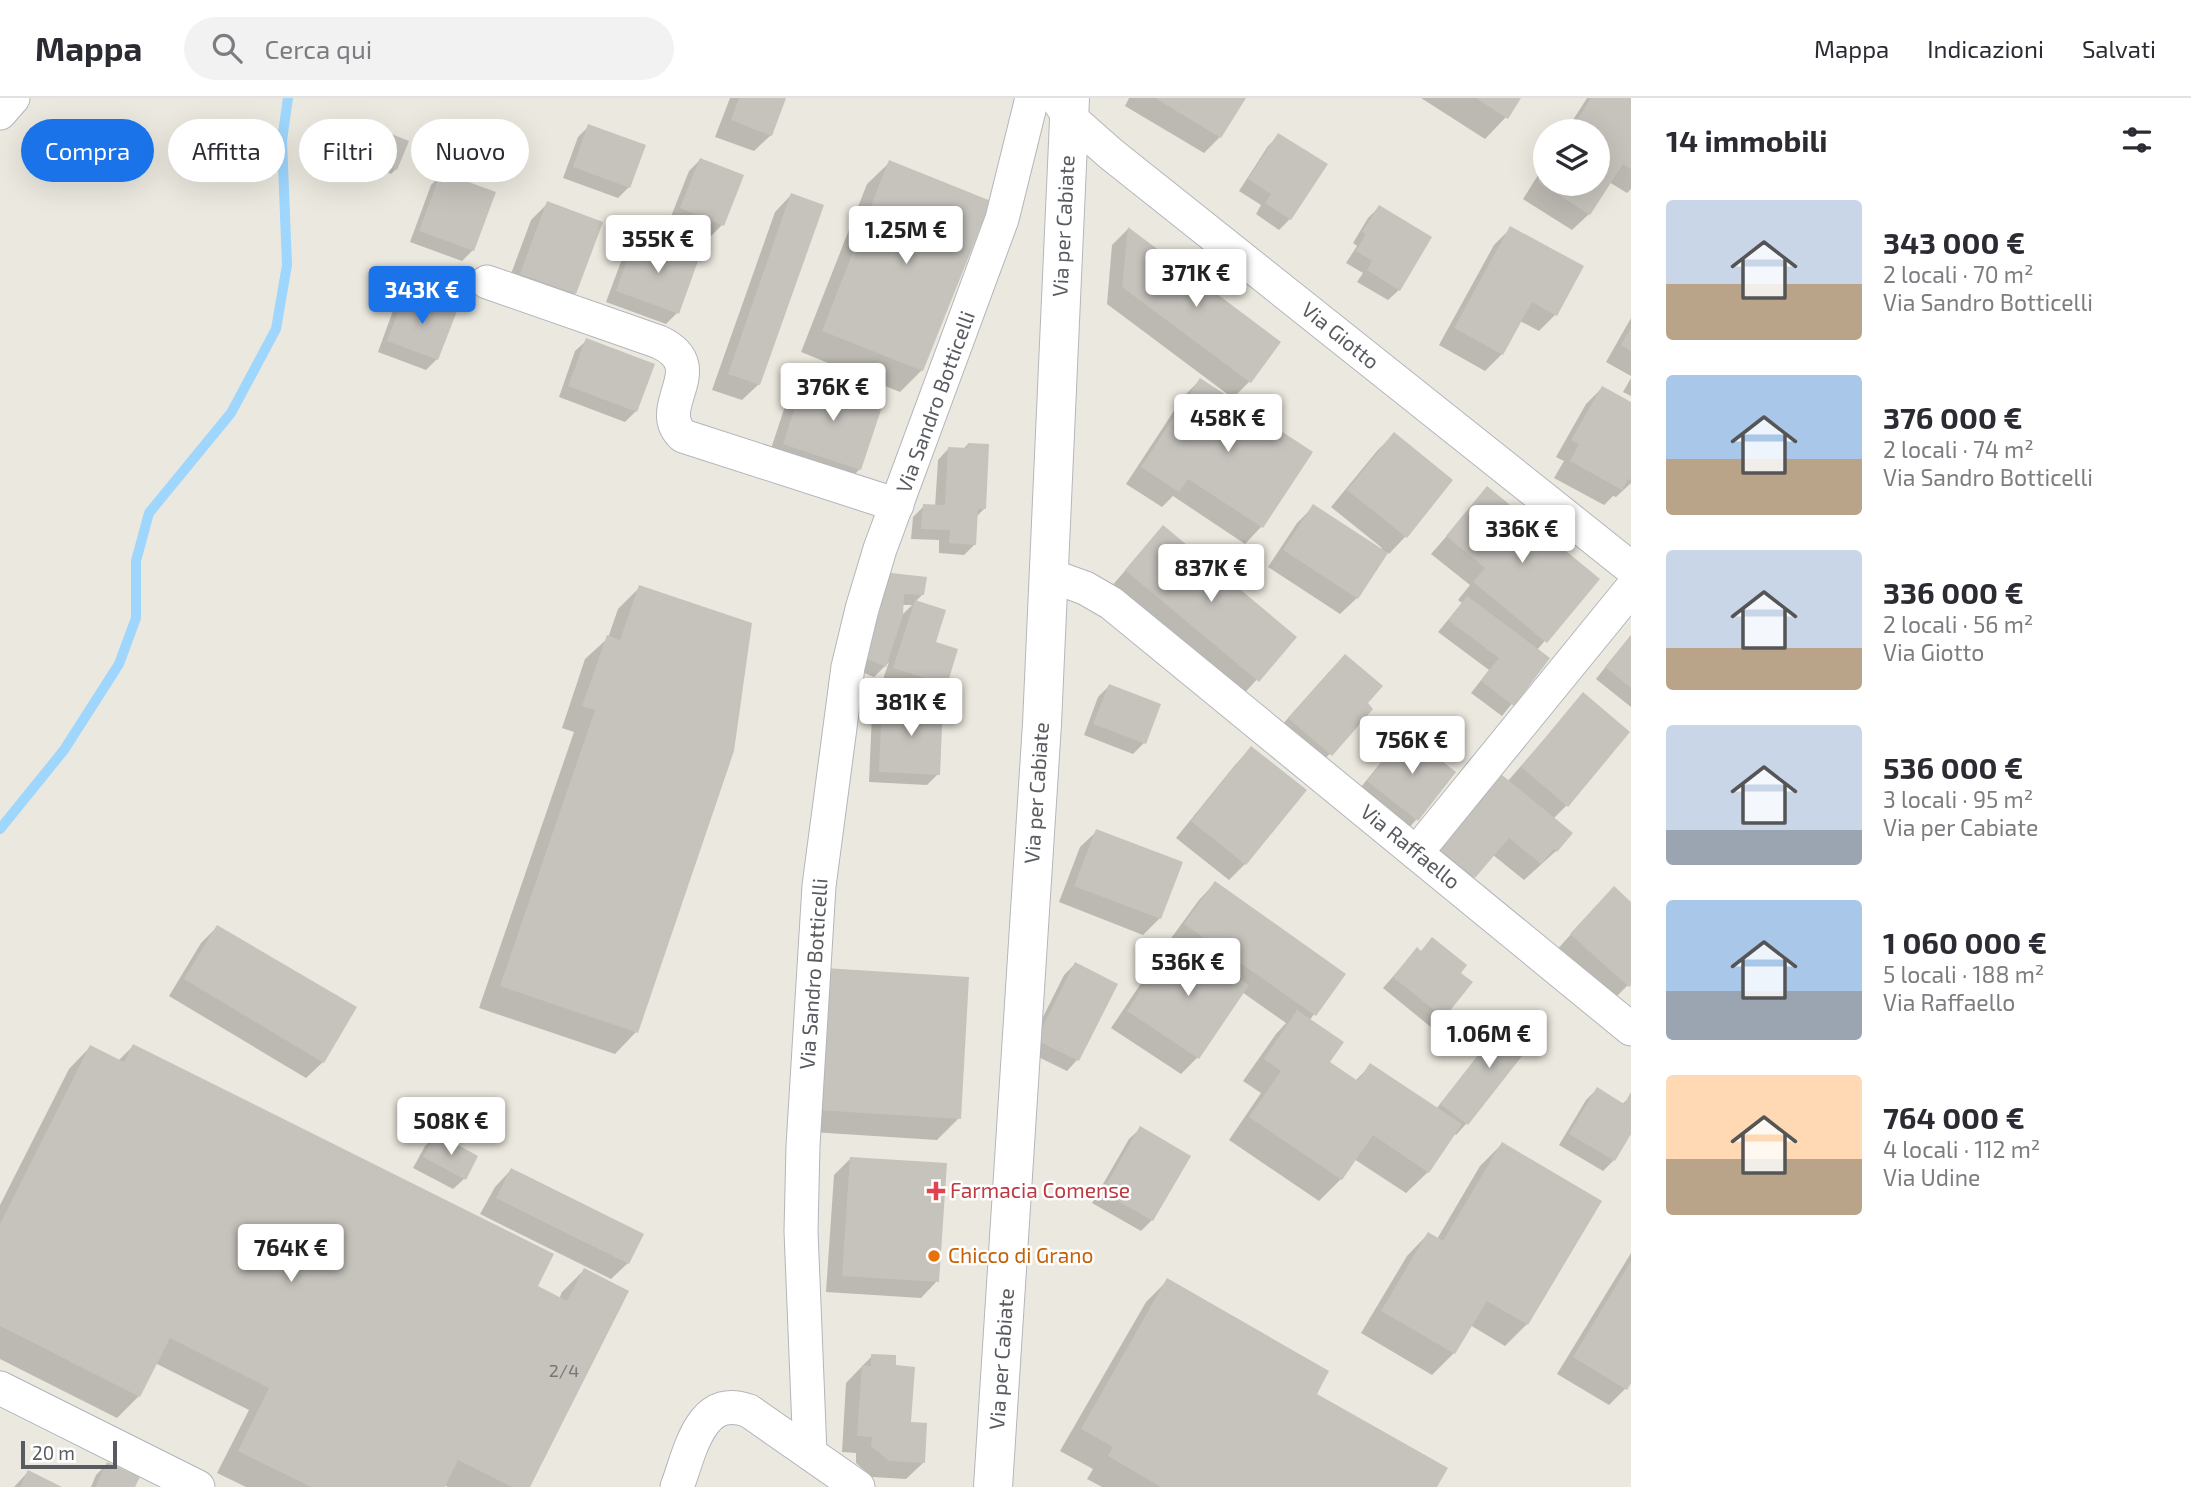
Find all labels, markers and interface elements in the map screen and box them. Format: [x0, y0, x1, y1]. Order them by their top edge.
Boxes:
search box [184, 17, 674, 80]
text: Mappa [35, 28, 142, 68]
icon: search [208, 29, 246, 67]
text: Cerca qui [264, 33, 372, 64]
text: Mappa [1814, 34, 1889, 63]
text: Indicazioni [1927, 34, 2044, 63]
text: Salvati [2082, 34, 2156, 63]
chip: Compra [21, 119, 154, 182]
chip: Affitta [168, 119, 285, 182]
chip: Filtri [299, 119, 397, 182]
chip: Nuovo [411, 119, 529, 182]
map controls [1533, 119, 1610, 196]
button: layers [1533, 119, 1610, 196]
icon: filters [2118, 121, 2156, 159]
text: 14 immobili [1666, 122, 1828, 158]
street label: Via per Cabiate [1046, 154, 1079, 297]
pin: 1.25M € [841, 206, 971, 266]
text: 1.25M € [865, 215, 947, 243]
pin: 355K € [601, 216, 715, 275]
text: 355K € [622, 224, 694, 252]
text: 343 000 € [1883, 224, 2025, 260]
icon: home [1722, 228, 1806, 312]
pin: 371K € [1139, 250, 1253, 309]
text: 371K € [1161, 258, 1231, 286]
text: 2 locali · 70 m² [1883, 260, 2034, 288]
pin: 343K € [365, 266, 479, 326]
text: 343K € [385, 275, 459, 303]
text: Via Sandro Botticelli [1883, 288, 2093, 316]
street label: Via Giotto [1297, 296, 1385, 374]
street label: Via Sandro Botticelli [890, 307, 979, 496]
pin: 376K € [776, 364, 890, 423]
text: 376K € [797, 372, 869, 400]
pin: 458K € [1171, 394, 1285, 454]
text: 376 000 € [1883, 399, 2023, 435]
text: 458K € [1190, 403, 1266, 431]
icon: home [1722, 403, 1806, 487]
text: 2 locali · 74 m² [1883, 435, 2034, 463]
text: Via Sandro Botticelli [1883, 463, 2093, 491]
pin: 336K € [1465, 505, 1579, 565]
text: 336K € [1485, 514, 1559, 542]
pin: 837K € [1154, 545, 1268, 604]
text: 837K € [1174, 553, 1248, 581]
text: 336 000 € [1883, 574, 2024, 610]
icon: home [1722, 578, 1806, 662]
text: 2 locali · 56 m² [1883, 610, 2033, 638]
text: Via Giotto [1883, 638, 1984, 666]
pin: 381K € [854, 678, 968, 738]
text: 381K € [875, 687, 947, 715]
pin: 756K € [1355, 716, 1469, 776]
street label: Via per Cabiate [1018, 721, 1053, 865]
text: 756K € [1376, 725, 1448, 753]
text: 536 000 € [1883, 749, 2023, 785]
icon: home [1722, 753, 1806, 837]
text: 3 locali · 95 m² [1883, 785, 2033, 813]
street label: Via Raffaello [1356, 798, 1466, 894]
text: Via per Cabiate [1883, 813, 2038, 841]
street label: Via Sandro Botticelli [793, 877, 832, 1070]
text: 1 060 000 € [1883, 924, 2047, 960]
icon: home [1722, 928, 1806, 1012]
pin: 536K € [1131, 939, 1245, 998]
text: 536K € [1151, 947, 1225, 975]
text: 5 locali · 188 m² [1883, 960, 2044, 988]
text: Via Raffaello [1883, 988, 2015, 1016]
pin: 1.06M € [1424, 1010, 1554, 1070]
text: 1.06M € [1447, 1019, 1531, 1047]
pin: 508K € [394, 1098, 508, 1157]
text: 764 000 € [1883, 1099, 2025, 1135]
icon: home [1722, 1103, 1806, 1187]
text: 508K € [413, 1106, 489, 1134]
text: 4 locali · 112 m² [1883, 1135, 2040, 1163]
text: Via Udine [1883, 1163, 1980, 1191]
place label: Farmacia Comense [950, 1177, 1130, 1202]
marker: Farmacia Comense [928, 1183, 944, 1199]
pin: 764K € [234, 1224, 348, 1284]
text: 764K € [254, 1233, 328, 1261]
place label: Chicco di Grano [948, 1242, 1093, 1267]
marker: Chicco di Grano [926, 1248, 942, 1264]
street label: Via per Cabiate [983, 1287, 1018, 1431]
house number: 2/4 [549, 1359, 579, 1381]
scale bar [21, 1438, 117, 1470]
text: 20 m [32, 1441, 75, 1464]

